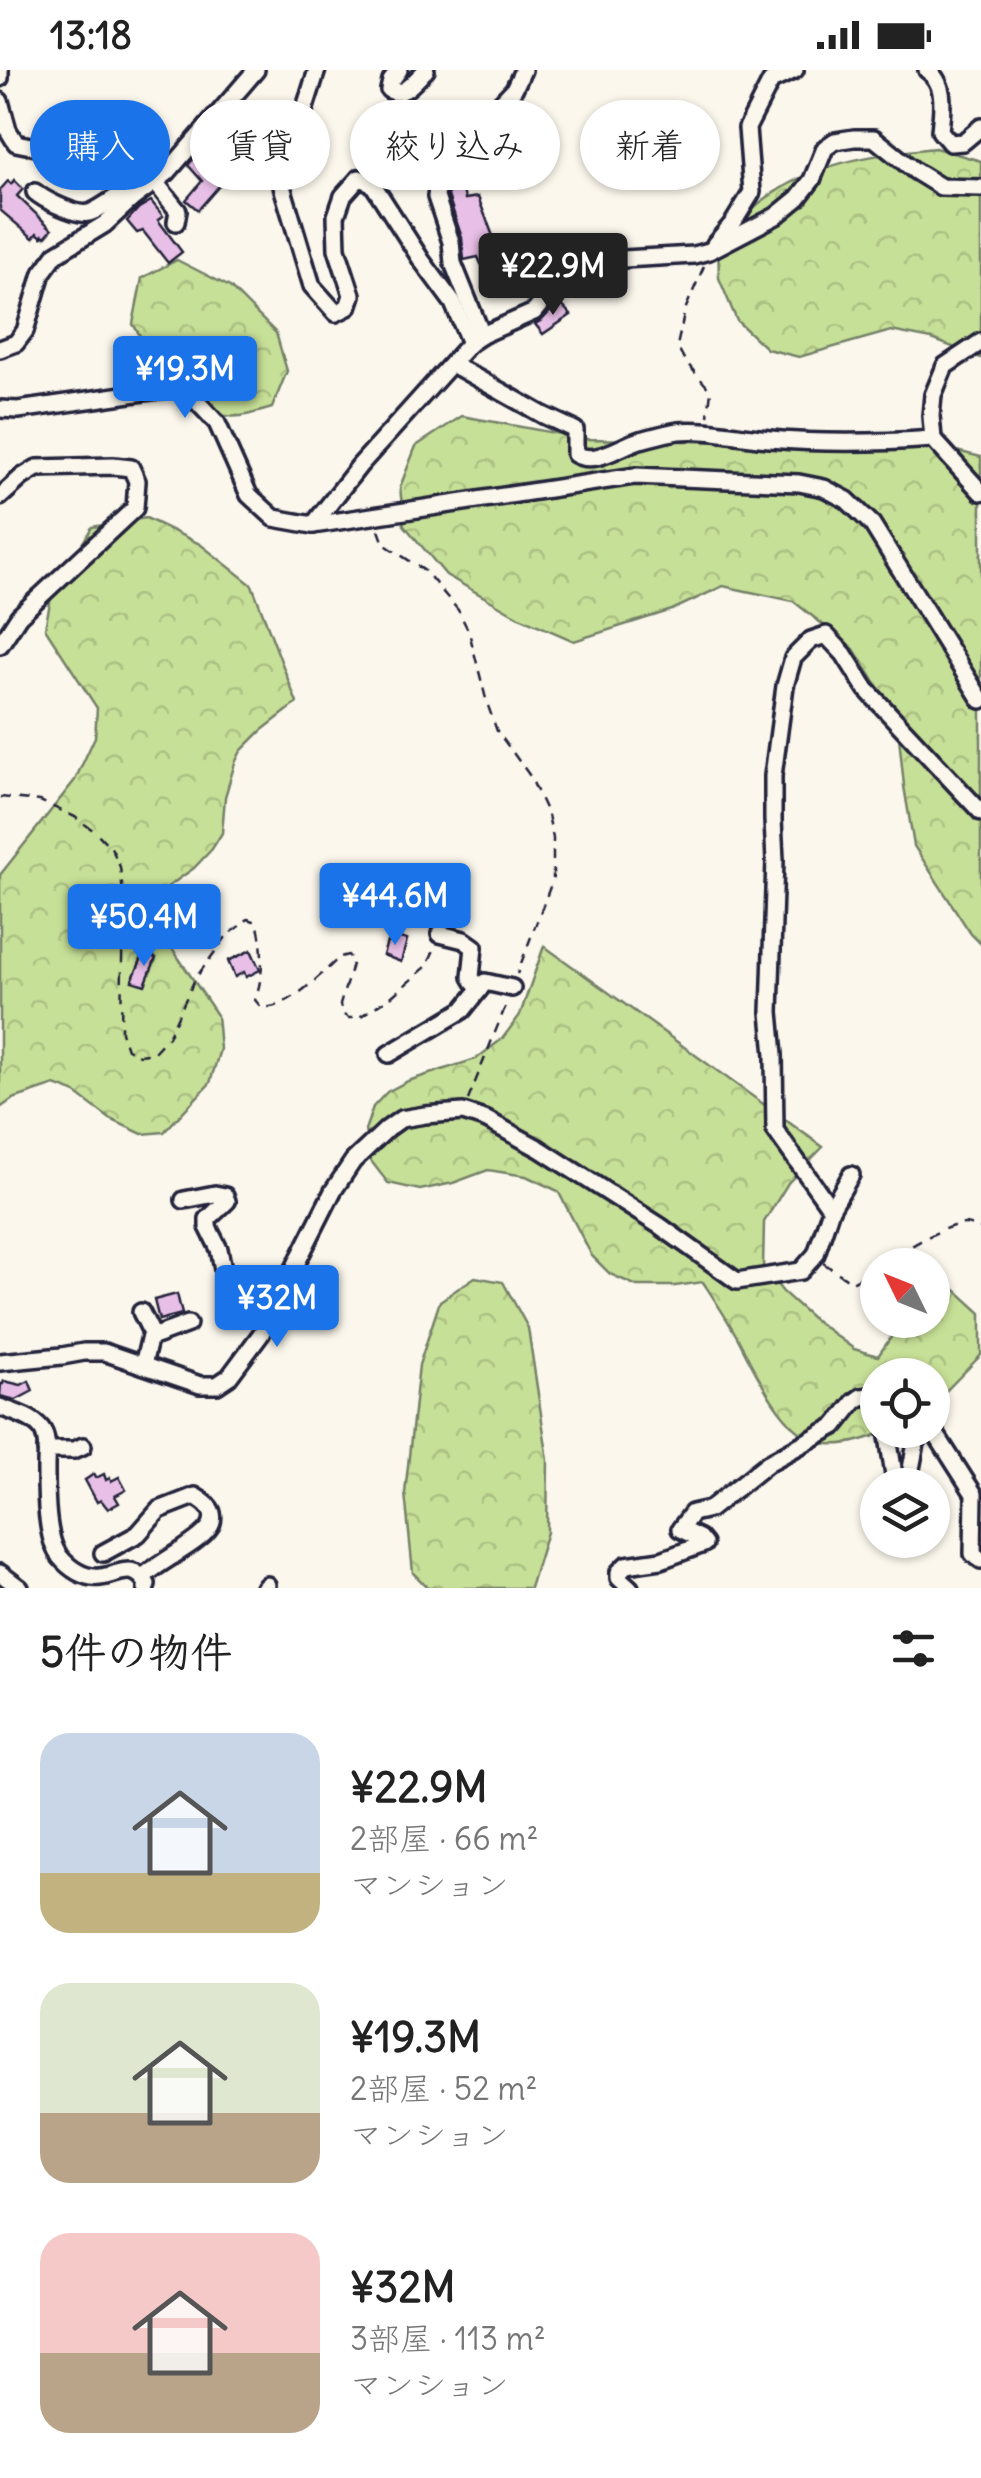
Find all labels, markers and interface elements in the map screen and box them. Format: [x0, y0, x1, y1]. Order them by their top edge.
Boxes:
text: 13:18 [50, 12, 132, 59]
chip: 購入 [30, 100, 170, 190]
chip: 賃貸 [190, 100, 330, 190]
chip: 絞り込み [350, 100, 560, 190]
chip: 新着 [580, 100, 720, 190]
pin: ¥22.9M [472, 233, 634, 318]
text: ¥22.9M [501, 245, 605, 286]
pin: ¥19.3M [104, 336, 266, 421]
text: ¥19.3M [135, 348, 235, 389]
pin: ¥44.6M [314, 863, 476, 948]
text: ¥44.6M [342, 875, 448, 916]
pin: ¥50.4M [63, 884, 225, 969]
text: ¥50.4M [90, 896, 198, 937]
north arrow [860, 1248, 950, 1338]
map controls [860, 1248, 950, 1558]
pin: ¥32M [218, 1265, 336, 1350]
text: ¥32M [237, 1277, 317, 1318]
button: locate [860, 1358, 950, 1448]
button: layers [860, 1468, 950, 1558]
icon: filters [886, 1621, 941, 1676]
text: 5件の物件 [40, 1626, 232, 1678]
text: ¥22.9M [350, 1761, 488, 1813]
icon: home [120, 1773, 240, 1893]
text: 2部屋 · 66 m² [350, 1818, 538, 1859]
text: マンション [350, 1864, 509, 1905]
text: ¥19.3M [350, 2011, 481, 2063]
icon: home [120, 2023, 240, 2143]
text: 2部屋 · 52 m² [350, 2068, 537, 2109]
text: マンション [350, 2114, 509, 2155]
text: ¥32M [350, 2261, 456, 2313]
icon: home [120, 2273, 240, 2393]
text: 3部屋 · 113 m² [350, 2318, 546, 2359]
text: マンション [350, 2364, 509, 2405]

